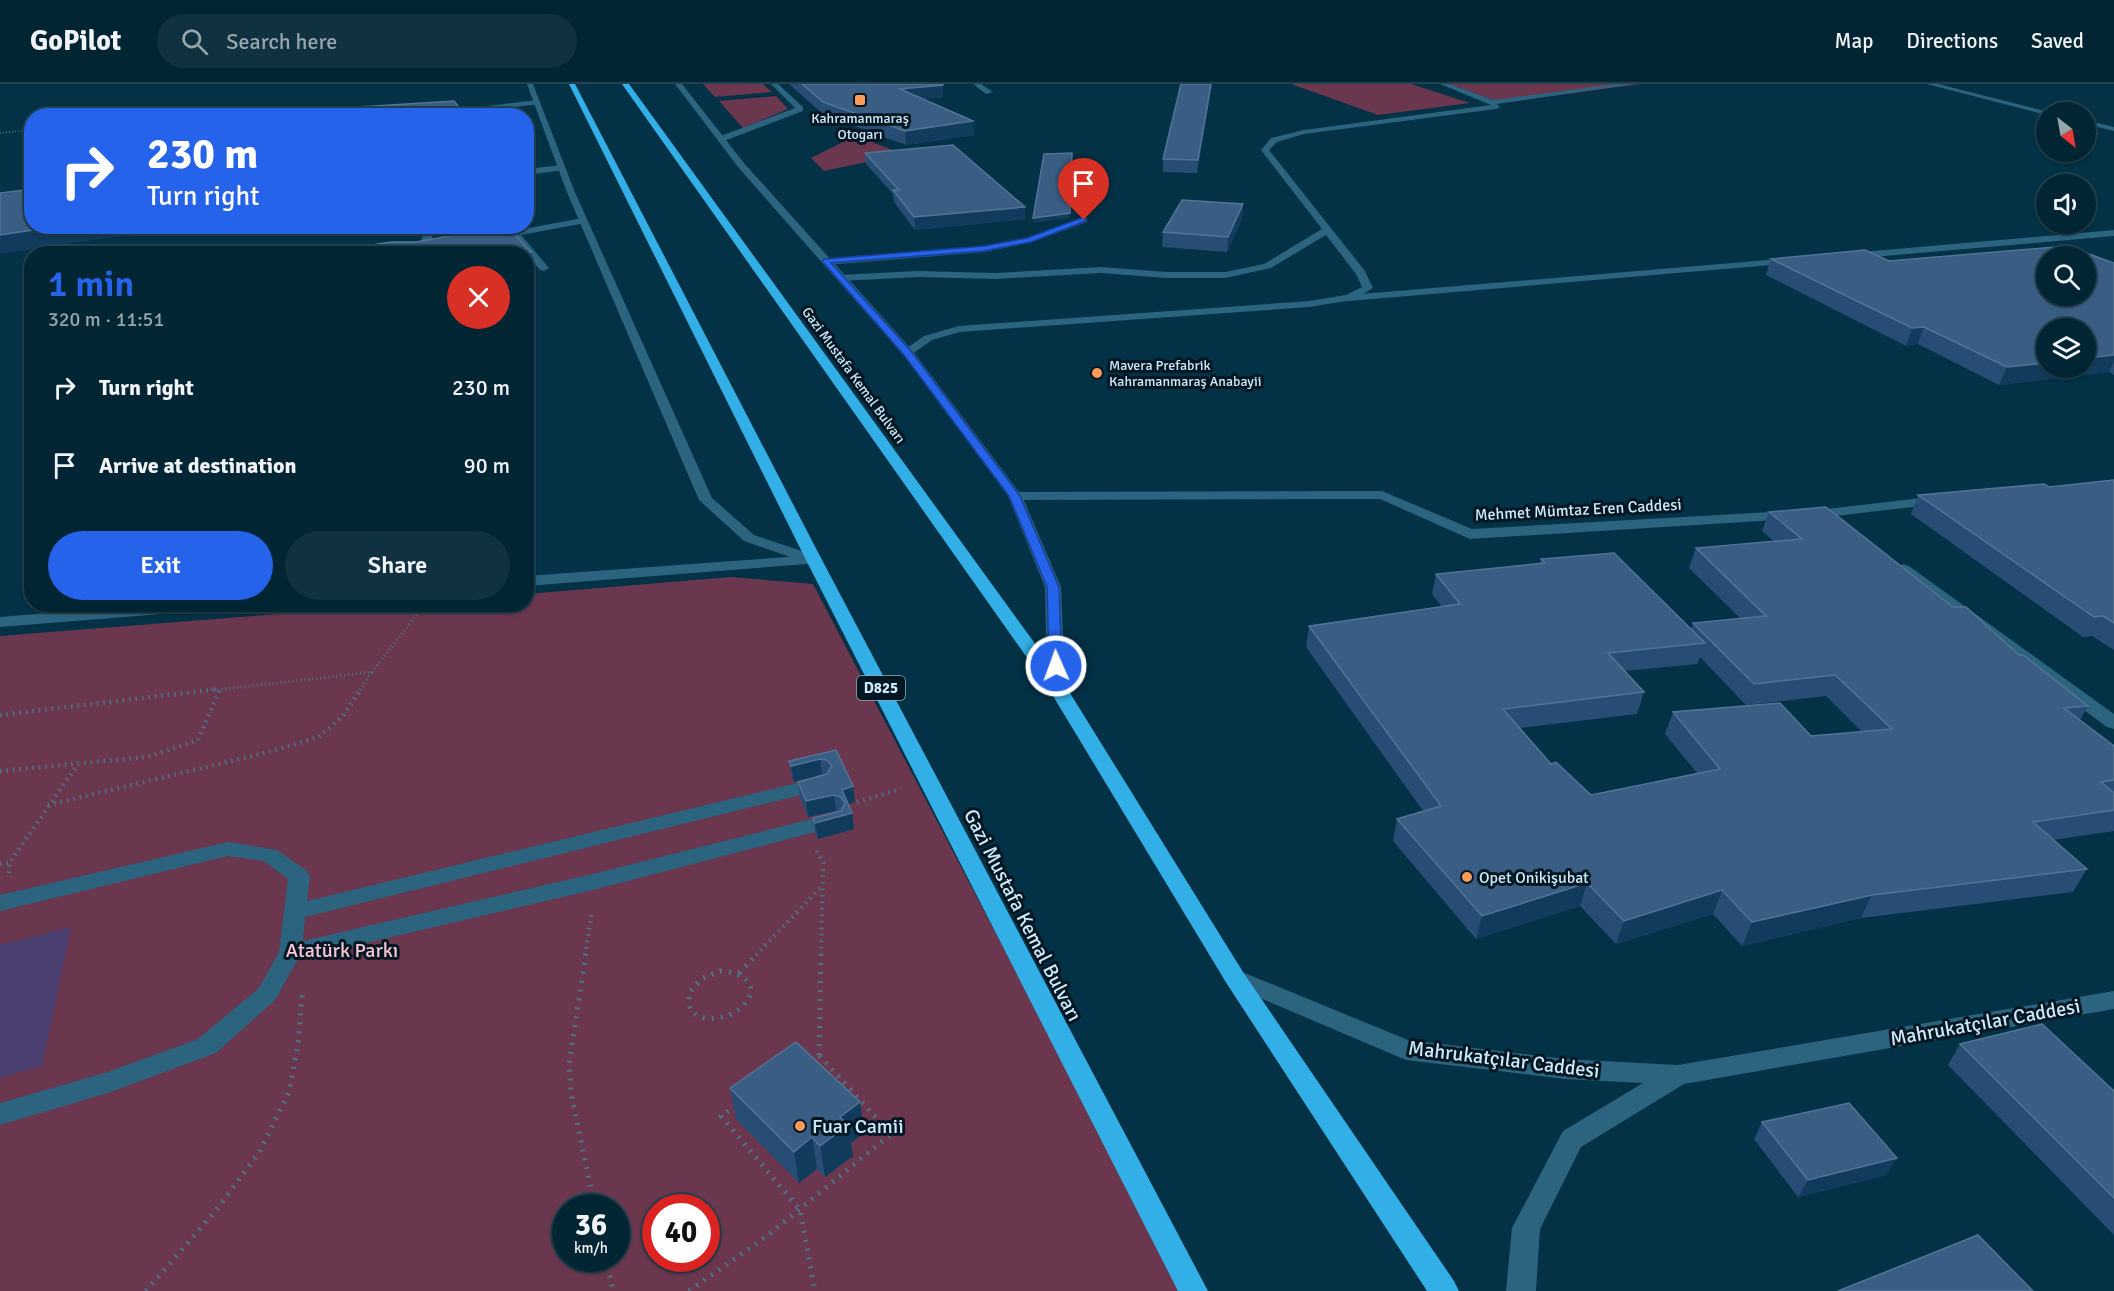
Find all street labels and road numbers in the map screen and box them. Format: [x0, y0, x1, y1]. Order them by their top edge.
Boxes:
street label: Gazi Mustafa Kemal Bulvarı [798, 304, 909, 447]
street label: Mehmet Mümtaz Eren Caddesi [1474, 495, 1682, 525]
road number: D825 [857, 676, 905, 700]
street label: Gazi Mustafa Kemal Bulvarı [958, 805, 1087, 1026]
street label: Mahrukatçılar Caddesi [1888, 993, 2082, 1052]
street label: Mahrukatçılar Caddesi [1407, 1035, 1601, 1084]

